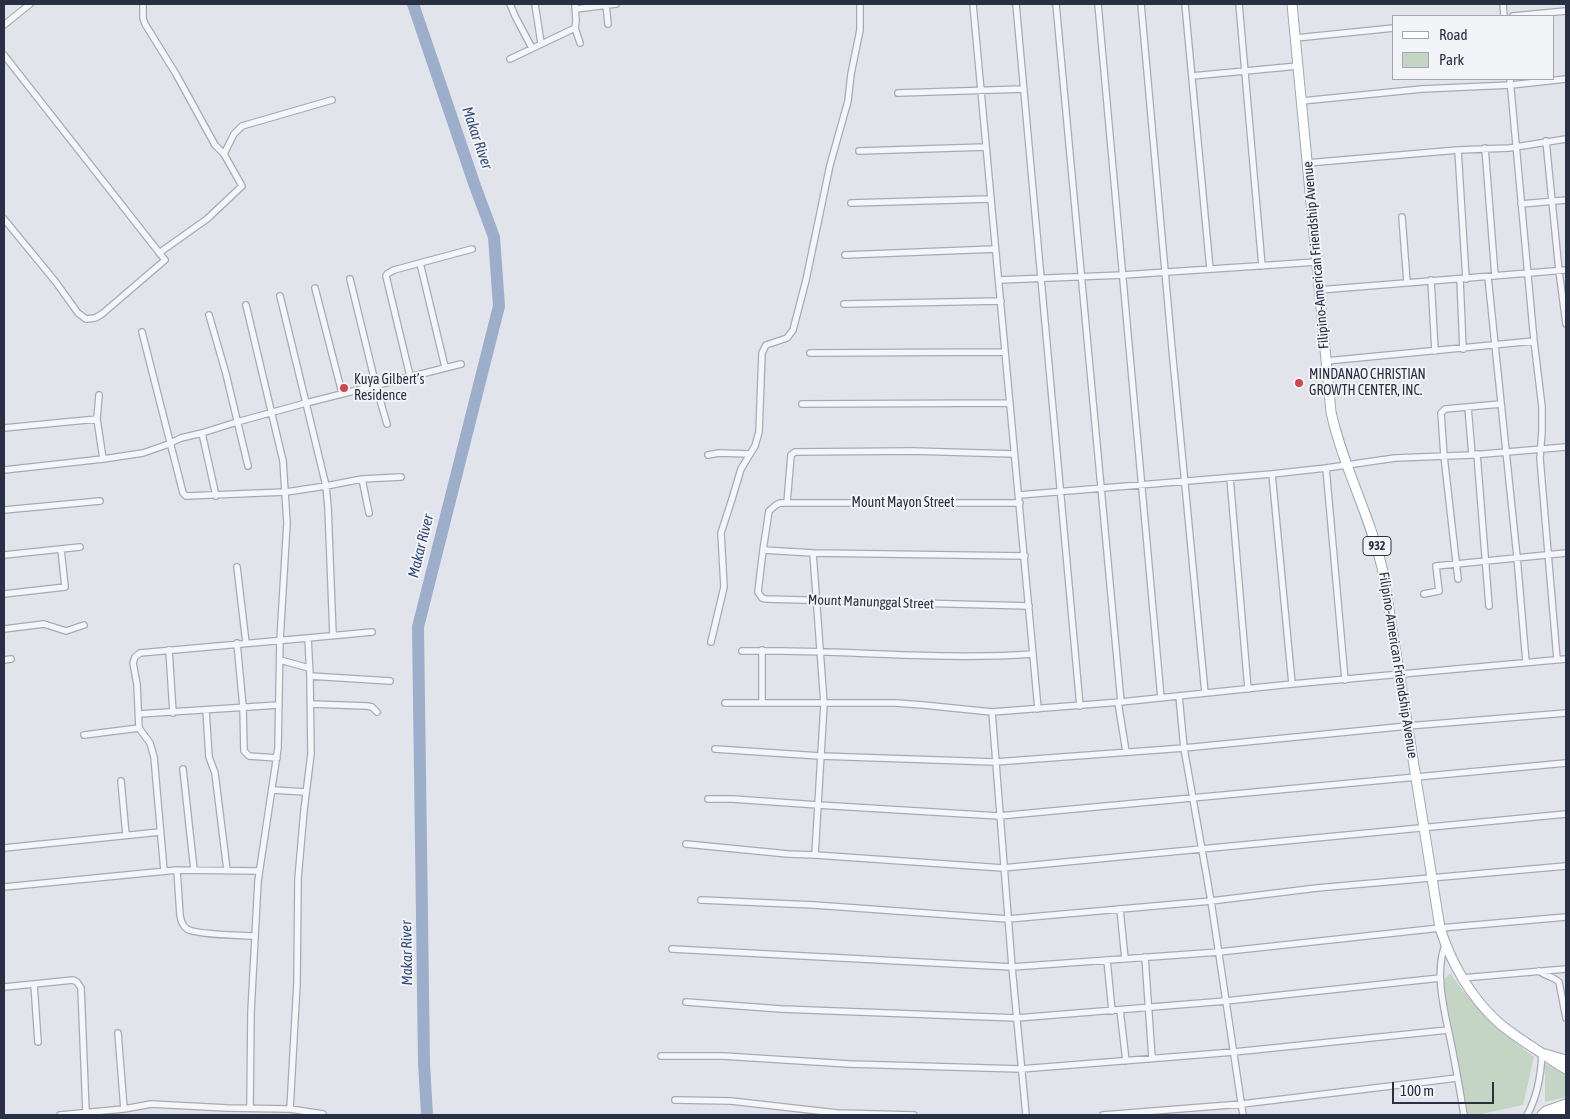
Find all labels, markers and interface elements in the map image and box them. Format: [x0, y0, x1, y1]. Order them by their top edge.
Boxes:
legend [1392, 15, 1555, 80]
text: Road [1439, 26, 1468, 43]
text: Park [1439, 51, 1464, 68]
water label: Makar River [458, 104, 496, 172]
street label: Filipino-American Friendship Avenue [1299, 160, 1333, 350]
place label: MINDANAO CHRISTIAN GROWTH CENTER, INC. [1309, 367, 1426, 400]
place label: Kuya Gilbert’s Residence [354, 372, 424, 404]
marker: MINDANAO CHRISTIAN GROWTH CENTER, INC. [1293, 377, 1305, 389]
marker: Kuya Gilbert’s Residence [338, 382, 350, 394]
street label: Mount Mayon Street [852, 495, 954, 511]
water label: Makar River [404, 512, 438, 580]
road number: 932 [1363, 536, 1391, 556]
street label: Filipino-American Friendship Avenue [1375, 571, 1421, 759]
street label: Mount Manunggal Street [808, 591, 934, 613]
water label: Makar River [397, 920, 417, 986]
scale bar [1395, 1072, 1498, 1104]
text: 100 m [1400, 1082, 1434, 1099]

